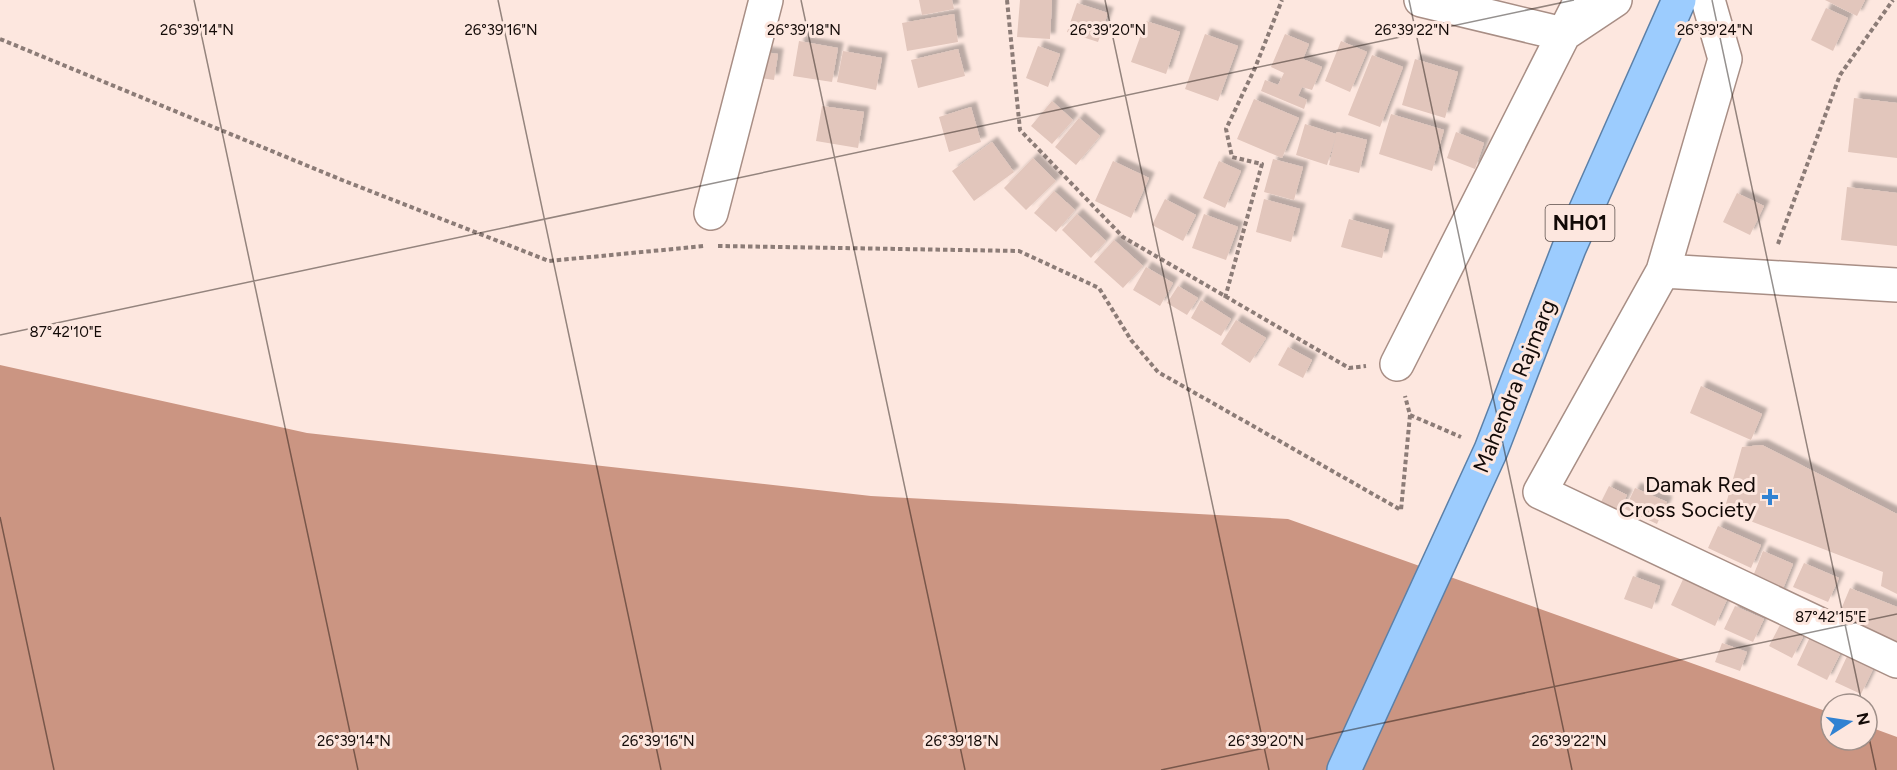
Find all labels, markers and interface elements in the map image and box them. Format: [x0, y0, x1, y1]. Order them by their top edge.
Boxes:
text: 26°39'14"N [160, 21, 234, 39]
text: 26°39'16"N [464, 21, 538, 39]
text: 26°39'18"N [767, 21, 841, 39]
text: 26°39'20"N [1070, 21, 1146, 39]
text: 26°39'22"N [1374, 21, 1450, 39]
text: 26°39'24"N [1677, 21, 1753, 39]
road number: NH01 [1546, 205, 1614, 241]
street label: Mahendra Rajmarg [1467, 296, 1562, 477]
text: 87°42'10"E [30, 323, 103, 341]
place label: Damak Red Cross Society [1619, 471, 1756, 523]
marker: Damak Red Cross Society [1761, 488, 1779, 506]
text: 87°42'15"E [1795, 608, 1867, 626]
north arrow [1819, 692, 1879, 752]
text: N [1853, 711, 1874, 727]
text: 26°39'14"N [317, 732, 391, 750]
text: 26°39'16"N [621, 732, 695, 750]
text: 26°39'18"N [925, 732, 999, 750]
text: 26°39'20"N [1228, 732, 1304, 750]
text: 26°39'22"N [1531, 732, 1607, 750]

